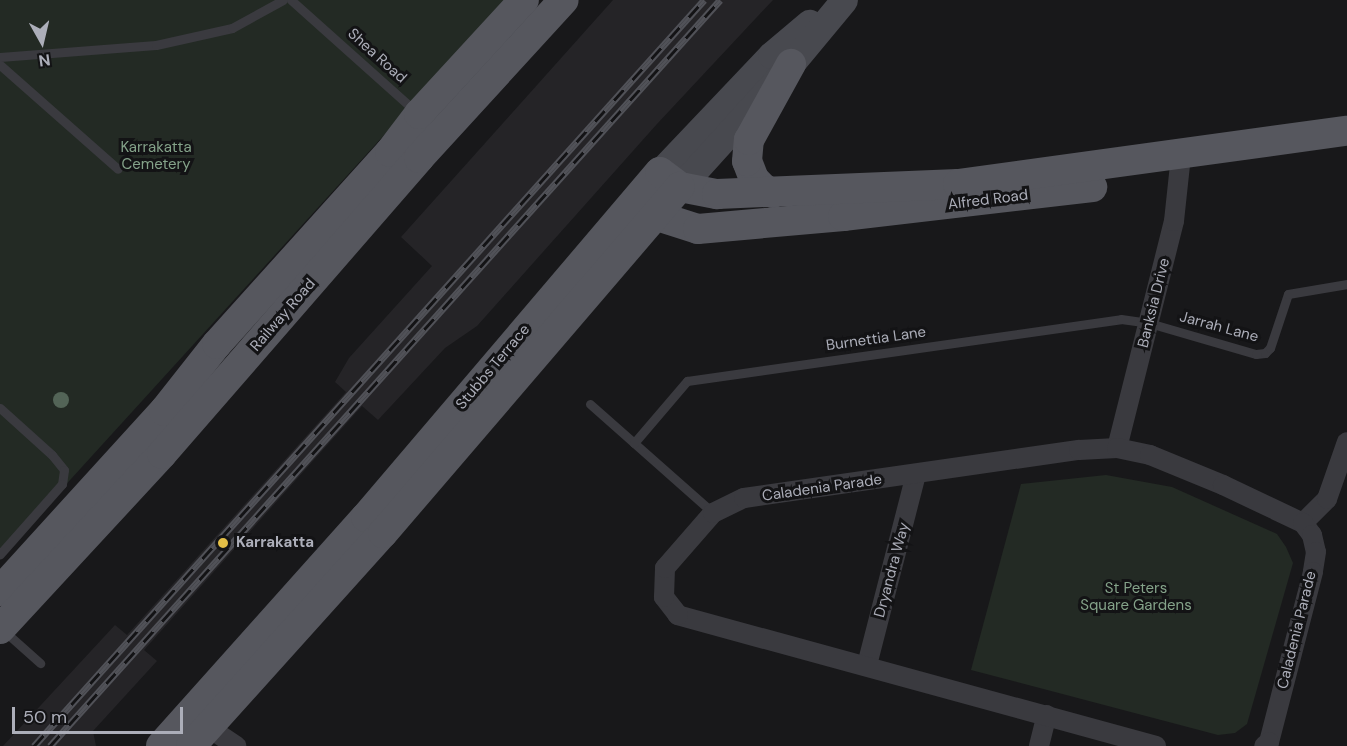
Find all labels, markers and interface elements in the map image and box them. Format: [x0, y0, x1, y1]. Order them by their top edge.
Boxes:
north arrow [12, 12, 72, 72]
street label: Shea Road [344, 25, 410, 87]
text: N [37, 49, 52, 72]
park label: Karrakatta Cemetery [120, 138, 192, 173]
street label: Alfred Road [947, 186, 1029, 214]
street label: Banksia Drive [1134, 256, 1174, 350]
street label: Railway Road [247, 275, 319, 355]
street label: Jarrah Lane [1178, 308, 1260, 346]
street label: Stubbs Terrace [452, 321, 534, 413]
street label: Burnettia Lane [825, 323, 927, 355]
street label: Caladenia Parade [761, 471, 883, 505]
street label: Dryandra Way [871, 520, 913, 620]
marker: Karrakatta [214, 534, 232, 552]
place label: Karrakatta [236, 534, 314, 552]
street label: Caladenia Parade [1274, 569, 1320, 691]
park label: St Peters Square Gardens [1080, 579, 1192, 614]
scale bar [15, 695, 186, 733]
text: 50 m [23, 705, 67, 729]

